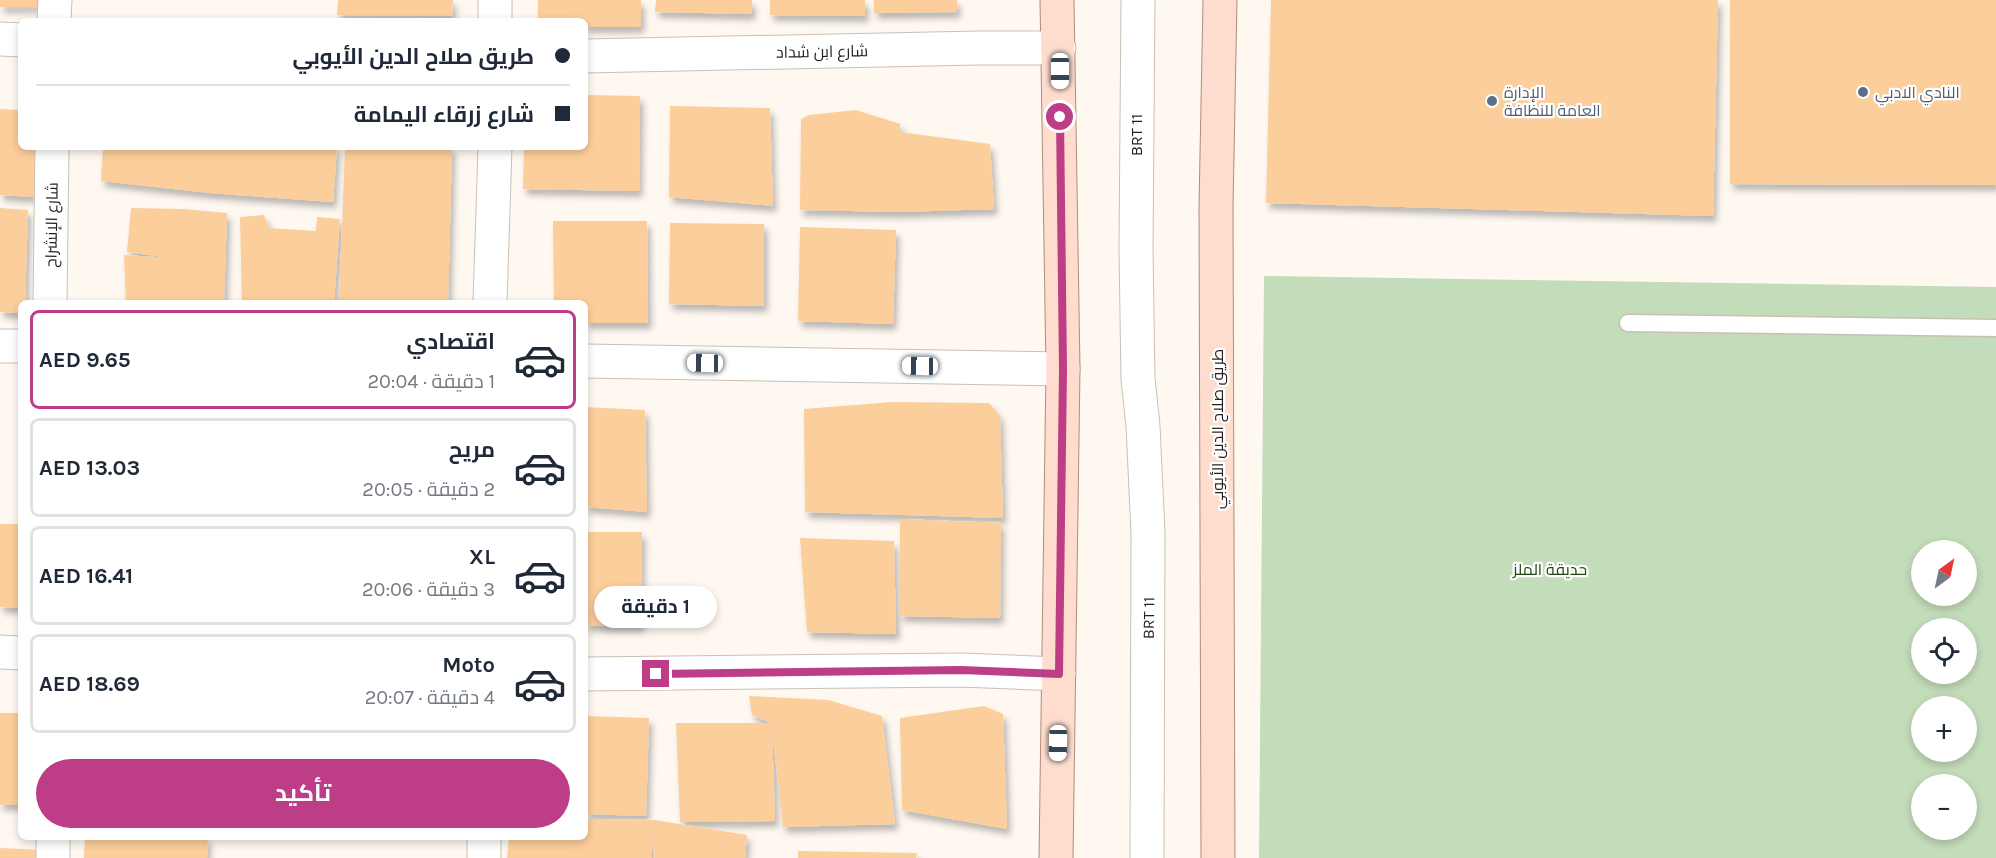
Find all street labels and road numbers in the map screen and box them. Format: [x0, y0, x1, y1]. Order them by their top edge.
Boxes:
street label: شارع ابن شداد [776, 41, 868, 64]
street label: BRT 11 [1127, 114, 1146, 156]
street label: شارع الإنشراح [41, 182, 64, 268]
street label: طريق صلاح الدين الأيوبي [1208, 349, 1231, 509]
street label: BRT 11 [1139, 597, 1158, 639]

